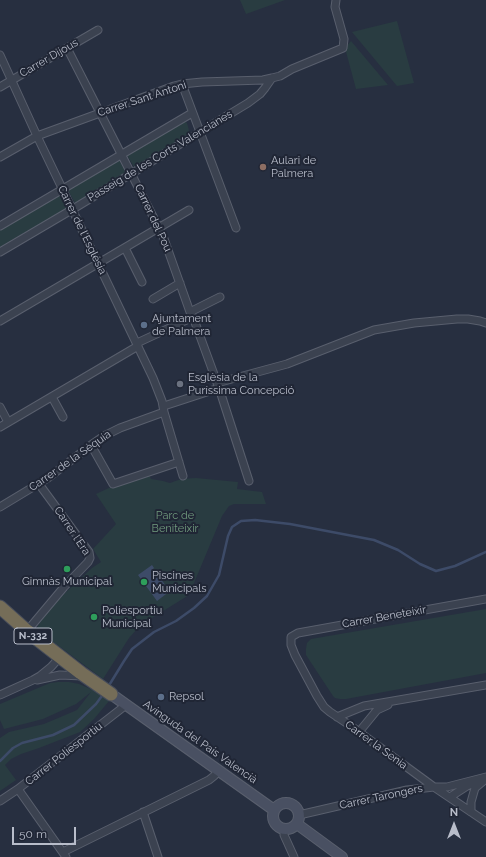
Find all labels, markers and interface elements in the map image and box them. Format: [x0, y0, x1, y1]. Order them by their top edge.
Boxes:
street label: Carrer Dijous [17, 36, 81, 80]
street label: Carrer Sant Antoni [96, 78, 188, 120]
street label: Passeig de les Corts Valencianes [85, 107, 235, 205]
place label: Aulari de Palmera [271, 154, 316, 180]
marker: Aulari de Palmera [258, 162, 268, 172]
street label: Carrer del Pou [132, 182, 174, 254]
street label: Carrer de l'Església [55, 183, 109, 277]
place label: Ajuntament de Palmera [152, 312, 211, 338]
marker: Ajuntament de Palmera [139, 320, 149, 330]
place label: Esglèsia de la Puríssima Concepció [188, 371, 294, 397]
marker: Esglèsia de la Puríssima Concepció [175, 379, 185, 389]
street label: Carrer de la Sèquia [27, 428, 113, 494]
street label: Carrer l'Era [51, 504, 93, 558]
park label: Parc de Beniteixir [152, 509, 198, 535]
marker: Gimnàs Municipal [62, 564, 72, 574]
place label: Piscines Municipals [152, 569, 207, 595]
place label: Gimnàs Municipal [22, 575, 112, 589]
marker: Piscines Municipals [139, 577, 149, 587]
street label: Carrer Beneteixir [341, 603, 427, 631]
place label: Poliesportiu Municipal [102, 604, 162, 630]
marker: Poliesportiu Municipal [89, 612, 99, 622]
road number: N-332 [14, 628, 52, 644]
place label: Repsol [169, 690, 204, 704]
marker: Repsol [156, 692, 166, 702]
street label: Avinguda del País Valencià [140, 698, 260, 786]
street label: Carrer la Senia [342, 718, 410, 772]
street label: Carrer Poliesportiu [23, 720, 105, 788]
street label: Carrer Tarongers [338, 782, 424, 812]
north arrow [434, 805, 474, 845]
text: N [450, 806, 458, 819]
scale bar [14, 819, 78, 845]
text: 50 m [19, 827, 47, 841]

